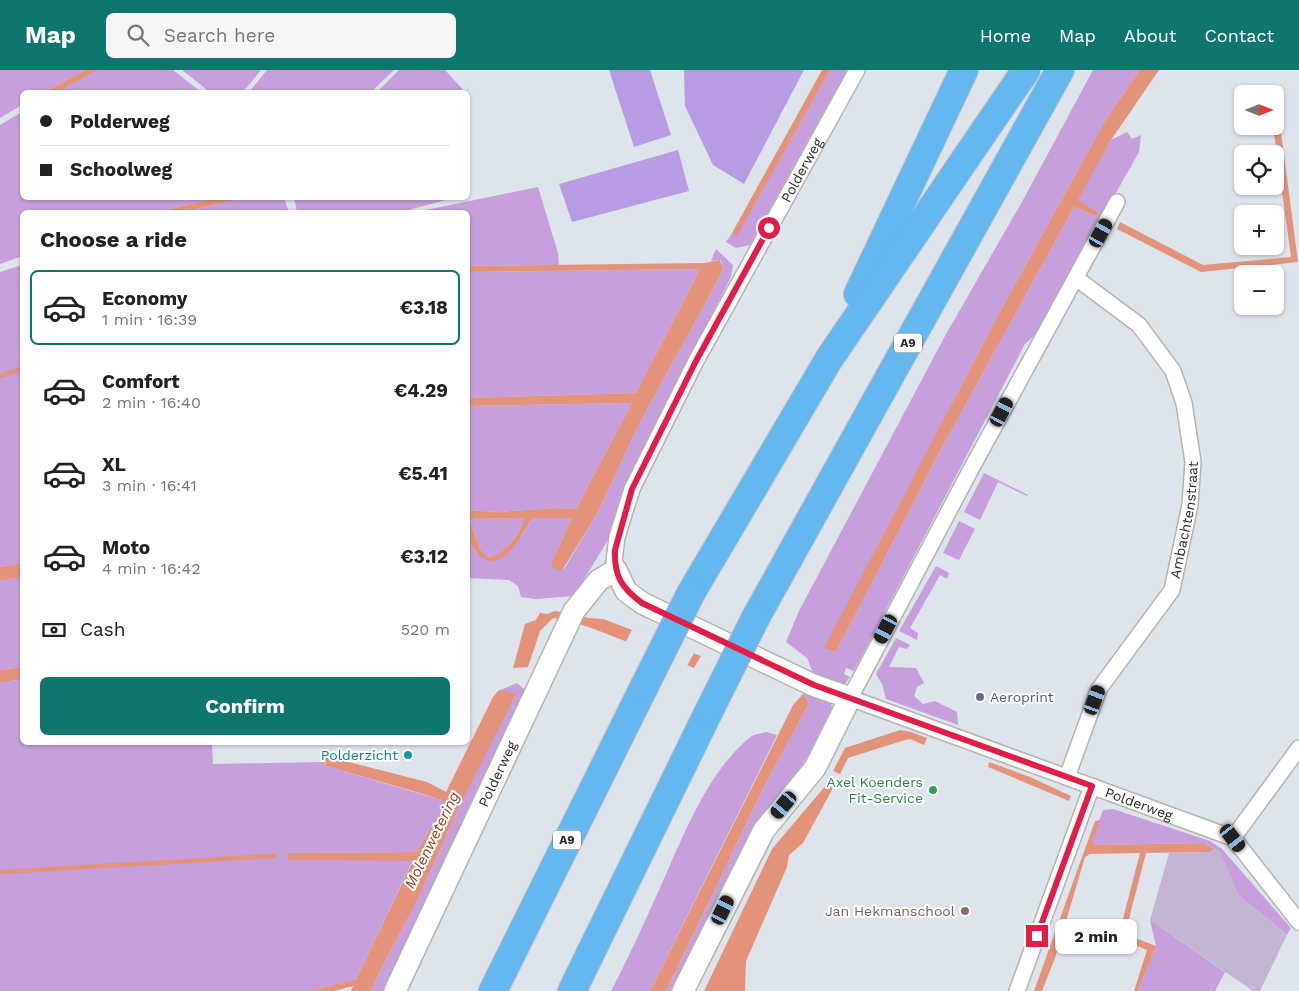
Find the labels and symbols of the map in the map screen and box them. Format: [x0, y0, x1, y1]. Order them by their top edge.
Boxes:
north arrow [1234, 85, 1284, 135]
street label: Polderweg [778, 135, 826, 205]
car [1087, 216, 1114, 250]
route start [758, 217, 780, 239]
road number: A9 [894, 334, 922, 352]
car [988, 395, 1015, 429]
street label: Ambachtenstraat [1167, 461, 1201, 580]
car [872, 612, 899, 646]
car [1082, 683, 1107, 717]
place label: Aeroprint [990, 689, 1054, 705]
marker: Aeroprint [974, 691, 986, 703]
street label: Polderweg [475, 738, 520, 809]
place label: Polderzicht [321, 747, 398, 763]
marker: Polderzicht [402, 749, 414, 761]
place label: Axel Koenders Fit-Service [827, 774, 923, 806]
marker: Axel Koenders Fit-Service [927, 784, 939, 796]
street label: Polderweg [1103, 784, 1175, 823]
water label: Molenwetering [401, 789, 463, 891]
car [768, 789, 799, 821]
car [1217, 822, 1248, 854]
road number: A9 [553, 830, 581, 850]
car [709, 893, 736, 927]
place label: Jan Hekmanschool [825, 903, 956, 919]
marker: Jan Hekmanschool [959, 905, 971, 917]
callout: 2 min [1054, 918, 1137, 954]
route end [1026, 925, 1048, 947]

